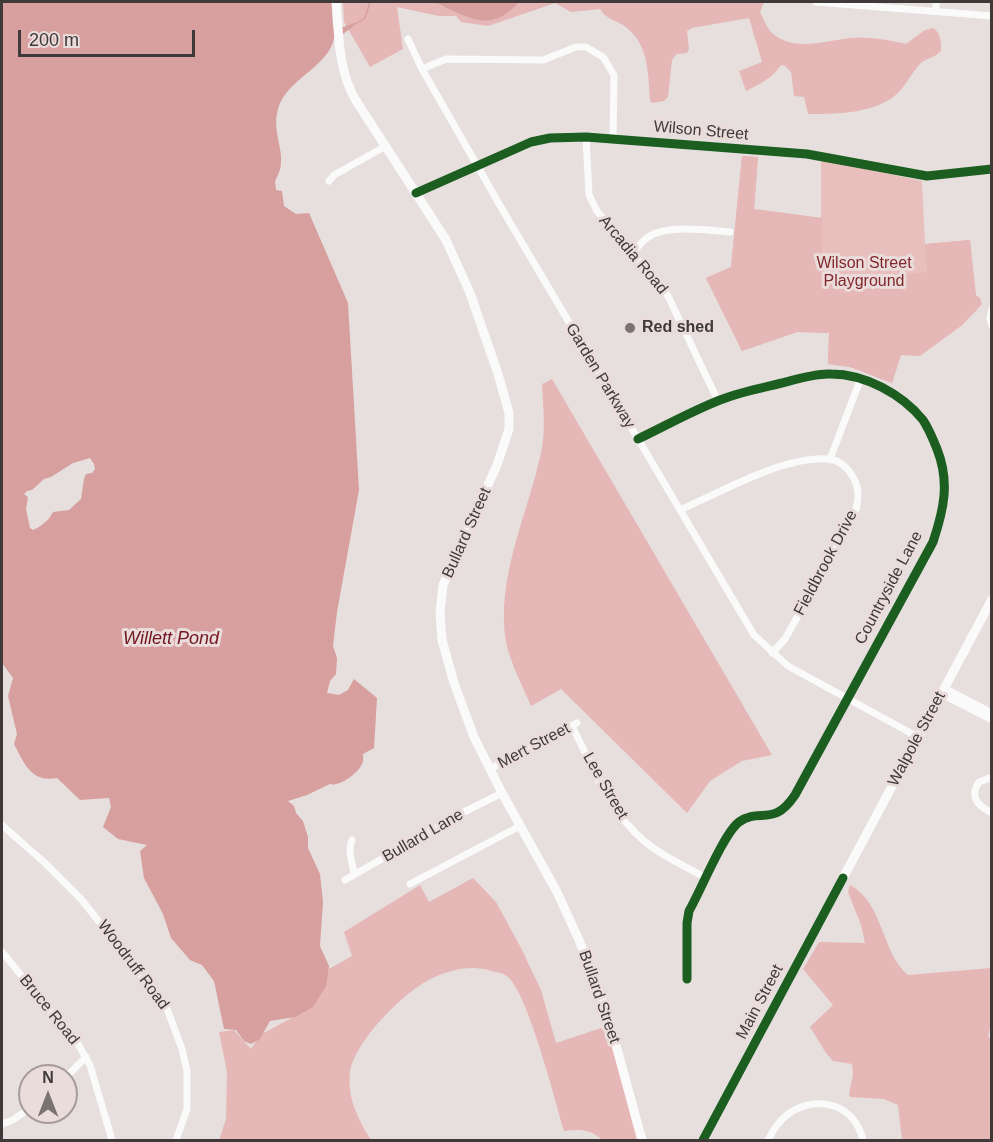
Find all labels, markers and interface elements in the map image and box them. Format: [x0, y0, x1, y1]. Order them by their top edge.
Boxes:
scale bar [21, 18, 198, 56]
text: 200 m [29, 30, 79, 50]
street label: Wilson Street [653, 117, 749, 145]
street label: Arcadia Road [594, 212, 672, 298]
park label: Wilson Street Playground [816, 254, 912, 292]
place label: Red shed [642, 318, 714, 338]
street label: Garden Parkway [561, 320, 639, 432]
marker: Red shed [623, 321, 637, 335]
street label: Bullard Street [439, 485, 495, 581]
street label: Fieldbrook Drive [790, 507, 862, 619]
street label: Countryside Lane [851, 528, 927, 648]
water label: Willett Pond [123, 628, 219, 650]
street label: Walpole Street [884, 688, 950, 790]
street label: Mert Street [495, 719, 573, 773]
street label: Lee Street [578, 749, 632, 823]
street label: Bullard Lane [379, 805, 467, 867]
street label: Woodruff Road [93, 916, 173, 1014]
street label: Bullard Street [574, 948, 624, 1046]
street label: Main Street [732, 961, 788, 1043]
street label: Bruce Road [15, 971, 83, 1049]
north arrow [18, 1064, 78, 1124]
text: N [42, 1069, 54, 1086]

